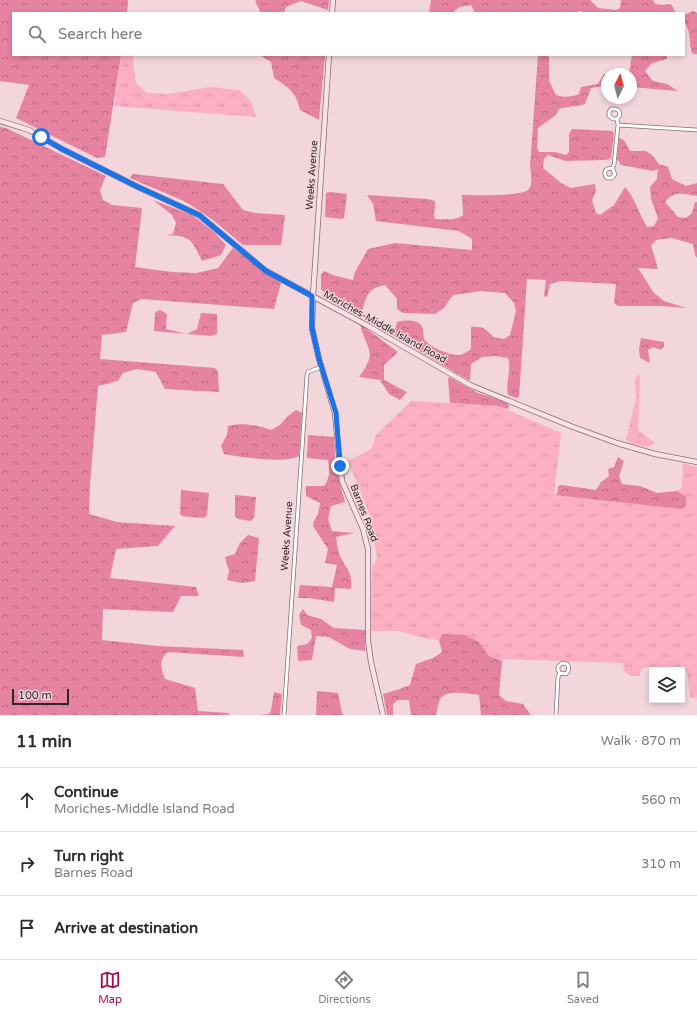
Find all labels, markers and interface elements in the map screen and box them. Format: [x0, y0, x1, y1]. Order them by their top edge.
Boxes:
search box [12, 12, 685, 56]
icon: search [26, 23, 48, 45]
text: Search here [58, 25, 142, 43]
north arrow [601, 68, 637, 104]
route start [32, 128, 50, 146]
street label: Weeks Avenue [304, 140, 320, 210]
street label: Moriches-Middle Island Road [321, 288, 449, 366]
route end [331, 457, 349, 475]
street label: Barnes Road [348, 483, 380, 543]
street label: Weeks Avenue [279, 501, 295, 571]
map controls [649, 667, 685, 703]
button: layers [649, 667, 685, 703]
scale bar [12, 687, 69, 706]
text: 100 m [18, 689, 52, 702]
text: 11 min [16, 731, 72, 752]
text: Walk · 870 m [601, 733, 681, 749]
text: Continue [54, 783, 118, 801]
icon: ahead [16, 789, 38, 811]
text: 560 m [641, 792, 681, 808]
text: Moriches-Middle Island Road [54, 801, 235, 817]
text: Turn right [54, 847, 124, 865]
icon: right [16, 853, 38, 875]
text: 310 m [641, 856, 681, 872]
text: Barnes Road [54, 865, 133, 881]
icon: arrive [16, 917, 38, 939]
text: Arrive at destination [54, 919, 198, 937]
tab: Map [98, 969, 122, 1006]
tab: Directions [318, 969, 371, 1006]
tab: Saved [567, 969, 599, 1006]

